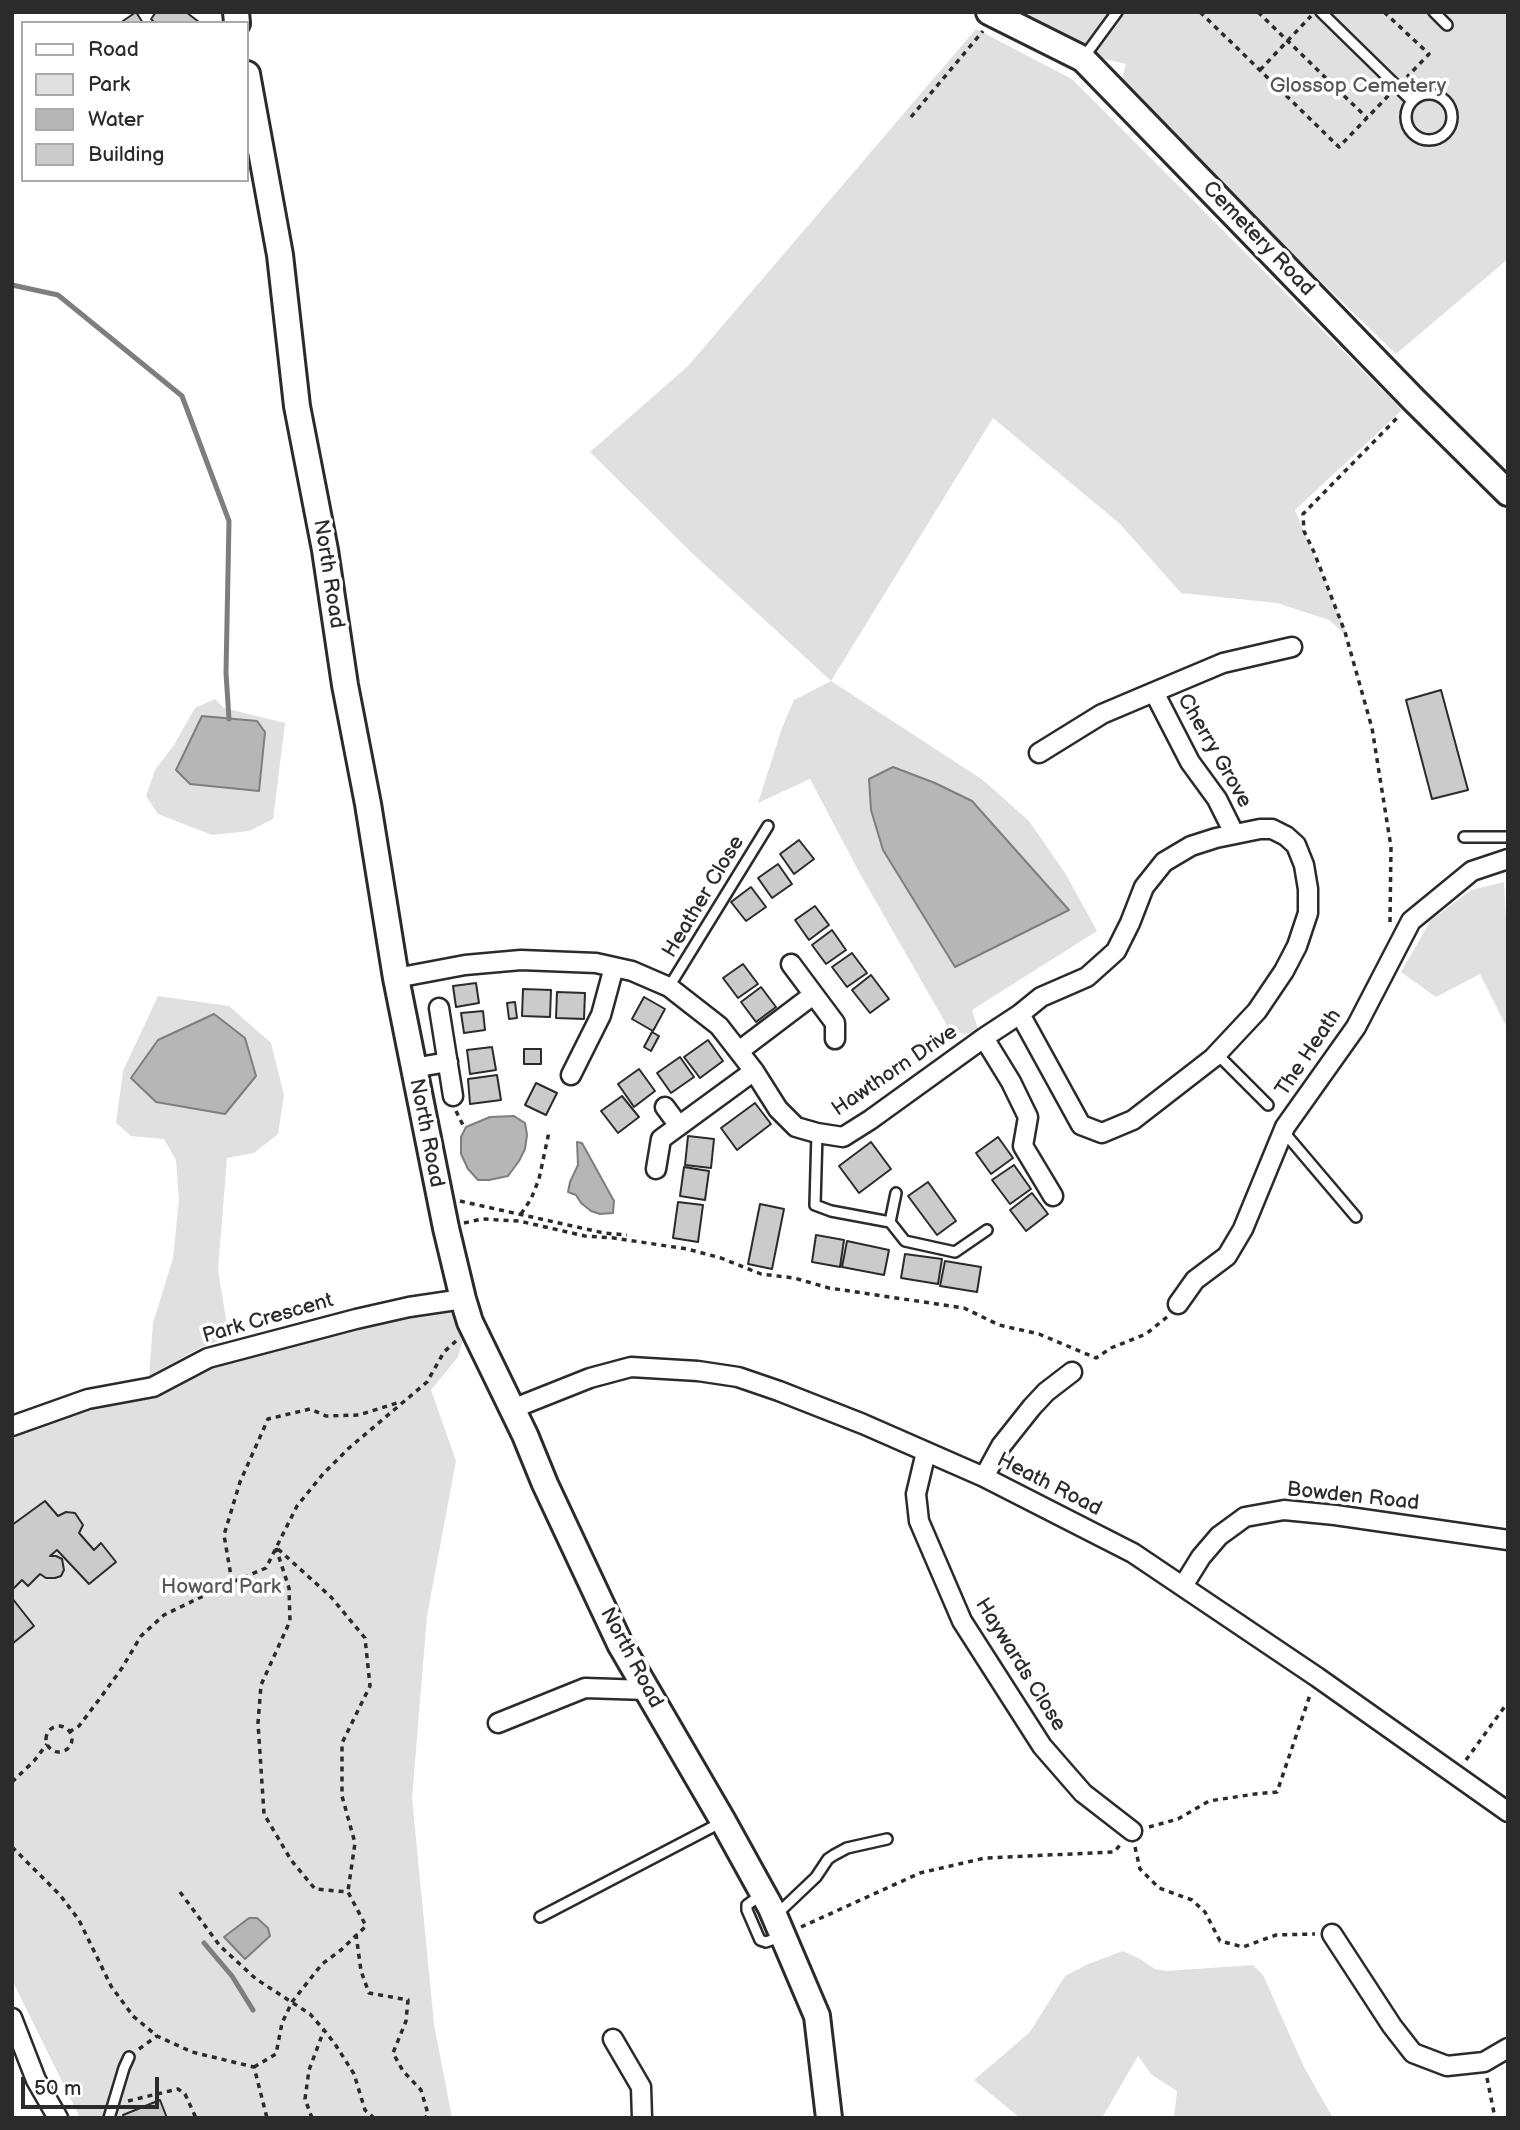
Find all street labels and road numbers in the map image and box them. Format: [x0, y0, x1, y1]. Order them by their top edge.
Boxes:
street label: Cemetery Road [1197, 176, 1319, 302]
street label: North Road [307, 518, 349, 630]
street label: Cherry Grove [1171, 690, 1257, 812]
street label: Heather Close [658, 831, 750, 963]
street label: The Heath [1271, 1005, 1347, 1101]
street label: Hawthorn Drive [827, 1020, 963, 1122]
street label: North Road [403, 1077, 449, 1189]
street label: Park Crescent [200, 1288, 336, 1350]
street label: Heath Road [992, 1448, 1106, 1522]
street label: Bowden Road [1286, 1478, 1420, 1516]
street label: Haywards Close [969, 1594, 1071, 1736]
street label: North Road [594, 1604, 668, 1712]

